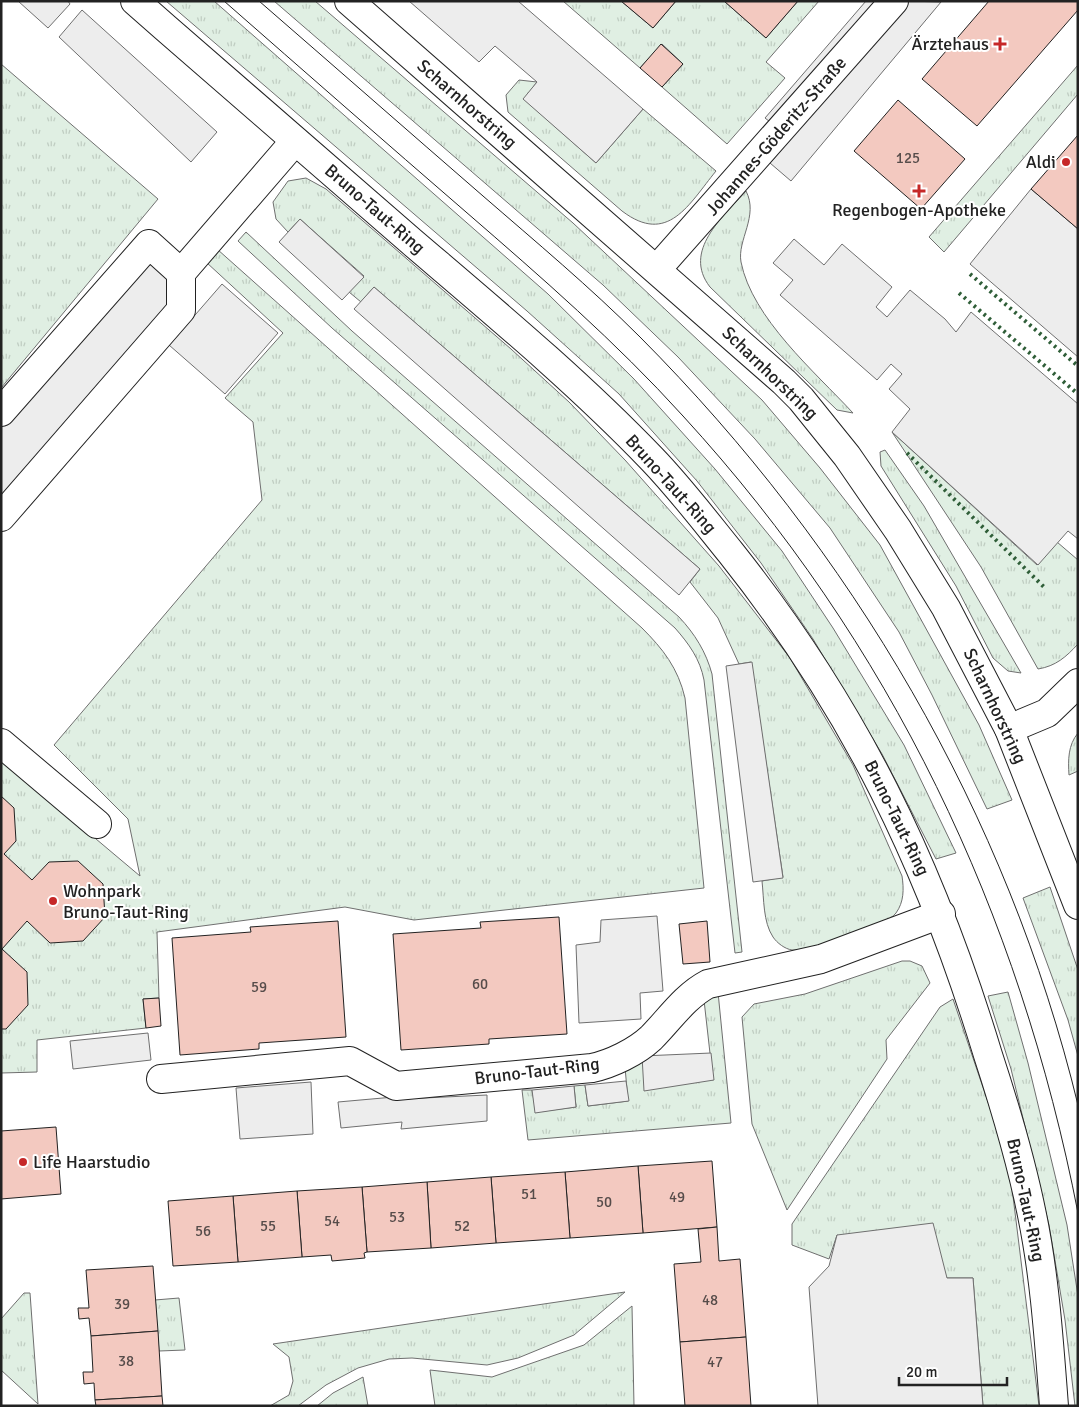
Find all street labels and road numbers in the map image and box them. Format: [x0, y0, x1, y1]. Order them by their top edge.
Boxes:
street label: Johannes-Göderitz-Straße [701, 52, 851, 220]
street label: Scharnhorstring [413, 55, 521, 153]
street label: Bruno-Taut-Ring [320, 159, 430, 259]
street label: Scharnhorstring [717, 322, 823, 424]
street label: Bruno-Taut-Ring [621, 430, 721, 538]
street label: Scharnhorstring [959, 645, 1031, 767]
street label: Bruno-Taut-Ring [860, 757, 934, 879]
street label: Bruno-Taut-Ring [473, 1052, 601, 1090]
street label: Bruno-Taut-Ring [1002, 1136, 1050, 1264]

